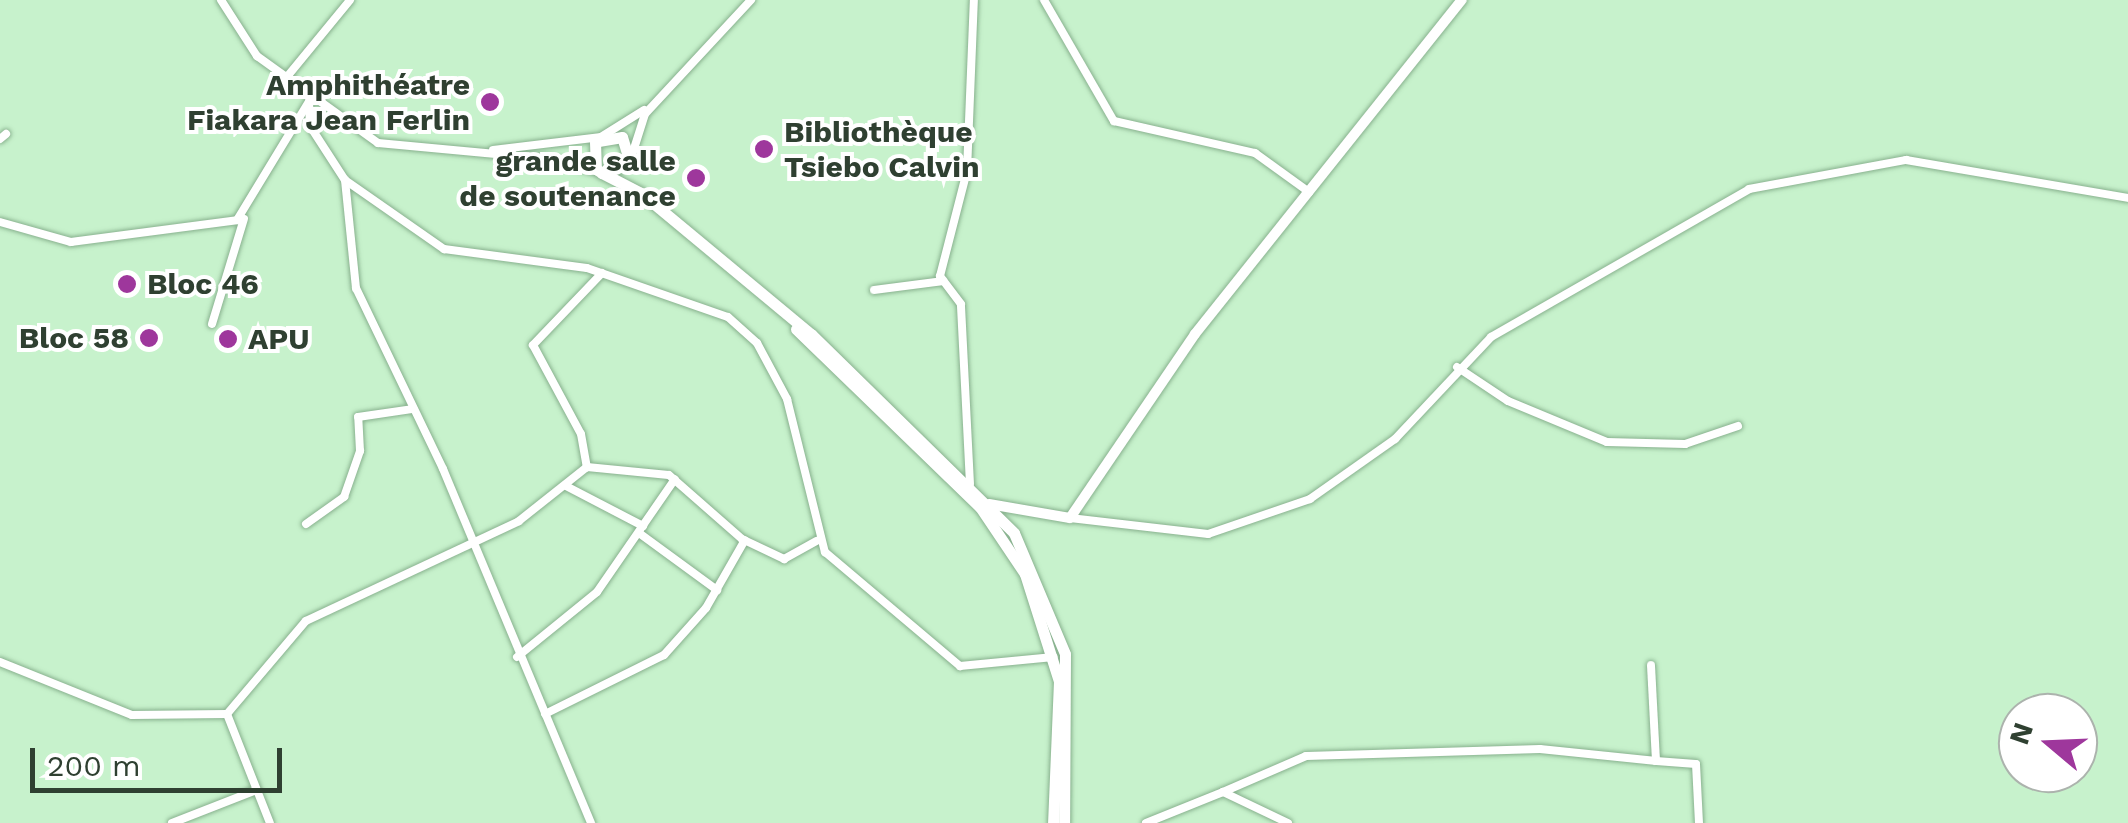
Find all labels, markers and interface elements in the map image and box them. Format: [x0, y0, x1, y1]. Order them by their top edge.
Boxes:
place label: Amphithéatre Fiakara Jean Ferlin [186, 67, 470, 138]
marker: Amphithéatre Fiakara Jean Ferlin [479, 91, 501, 113]
place label: Bibliothèque Tsiebo Calvin [784, 114, 980, 184]
marker: Bibliothèque Tsiebo Calvin [753, 138, 775, 160]
place label: grande salle de soutenance [459, 143, 676, 214]
marker: grande salle de soutenance [685, 167, 707, 189]
place label: Bloc 46 [147, 266, 259, 302]
marker: Bloc 46 [116, 273, 138, 295]
place label: Bloc 58 [19, 320, 129, 356]
place label: APU [248, 321, 310, 357]
marker: Bloc 58 [138, 327, 160, 349]
marker: APU [217, 328, 239, 350]
north arrow [1998, 693, 2098, 793]
text: N [2002, 719, 2040, 749]
scale bar [35, 728, 288, 790]
text: 200 m [47, 748, 141, 783]

